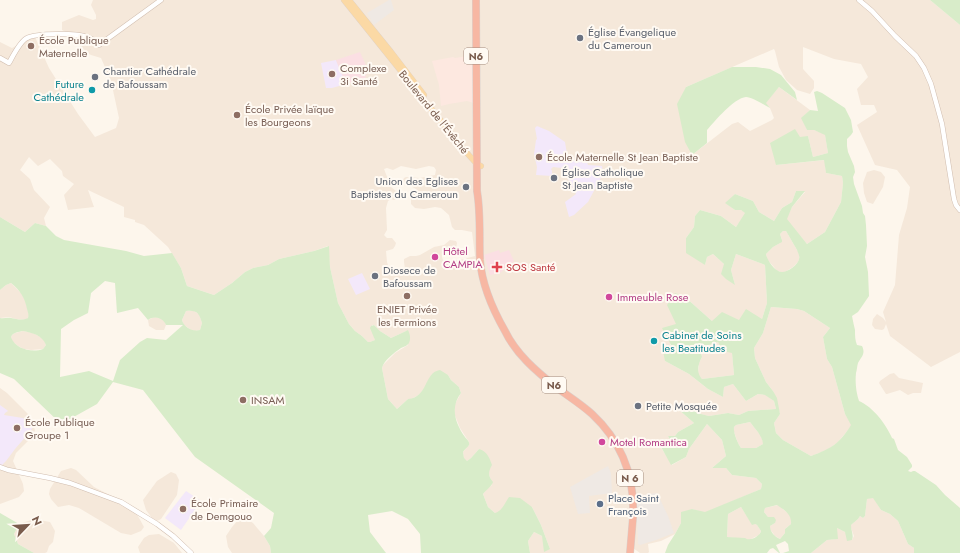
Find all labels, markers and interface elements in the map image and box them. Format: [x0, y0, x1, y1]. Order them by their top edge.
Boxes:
place label: Église Évangelique du Cameroun [588, 24, 676, 53]
place label: École Publique Maternelle [39, 32, 109, 61]
marker: Église Évangelique du Cameroun [575, 33, 585, 43]
marker: École Publique Maternelle [26, 41, 36, 51]
road number: N6 [464, 48, 488, 64]
place label: Complexe 3i Santé [340, 60, 387, 89]
place label: Chantier Cathédrale de Bafoussam [103, 63, 196, 92]
street label: Boulevard de l'Évêché [395, 67, 473, 157]
marker: Complexe 3i Santé [327, 69, 337, 79]
marker: Chantier Cathédrale de Bafoussam [90, 72, 100, 82]
place label: Future Cathédrale [34, 76, 84, 105]
marker: Future Cathédrale [87, 85, 97, 95]
place label: École Privée laïque les Bourgeons [245, 101, 334, 130]
marker: École Privée laïque les Bourgeons [232, 110, 242, 120]
place label: École Maternelle St Jean Baptiste [547, 149, 698, 165]
marker: École Maternelle St Jean Baptiste [534, 152, 544, 162]
place label: Église Catholique St Jean Baptiste [562, 164, 644, 193]
place label: Union des Eglises Baptistes du Cameroun [351, 173, 459, 202]
marker: Église Catholique St Jean Baptiste [549, 173, 559, 183]
marker: Union des Eglises Baptistes du Cameroun [461, 182, 471, 192]
place label: Hôtel CAMPIA [443, 243, 483, 272]
marker: Hôtel CAMPIA [430, 252, 440, 262]
place label: SOS Santé [506, 259, 556, 275]
marker: SOS Santé [491, 261, 503, 273]
place label: Diosece de Bafoussam [383, 262, 436, 291]
marker: Diosece de Bafoussam [370, 271, 380, 281]
place label: Immeuble Rose [617, 289, 689, 305]
marker: ENIET Privée les Fermions [402, 291, 412, 301]
marker: Immeuble Rose [604, 292, 614, 302]
place label: ENIET Privée les Fermions [377, 301, 437, 330]
place label: Cabinet de Soins les Beatitudes [662, 327, 742, 356]
marker: Cabinet de Soins les Beatitudes [649, 336, 659, 346]
road number: N6 [542, 377, 566, 393]
place label: INSAM [251, 392, 285, 408]
marker: INSAM [238, 395, 248, 405]
place label: Petite Mosquée [646, 398, 718, 414]
marker: Petite Mosquée [633, 401, 643, 411]
place label: École Publique Groupe 1 [25, 414, 95, 443]
marker: École Publique Groupe 1 [12, 423, 22, 433]
place label: Motel Romantica [610, 434, 687, 450]
marker: Motel Romantica [597, 437, 607, 447]
road number: N 6 [617, 470, 643, 486]
place label: Place Saint François [608, 490, 659, 519]
place label: École Primaire de Demgouo [191, 495, 259, 524]
marker: Place Saint François [595, 499, 605, 509]
marker: École Primaire de Demgouo [178, 504, 188, 514]
north arrow [8, 505, 48, 545]
text: N [28, 513, 46, 528]

